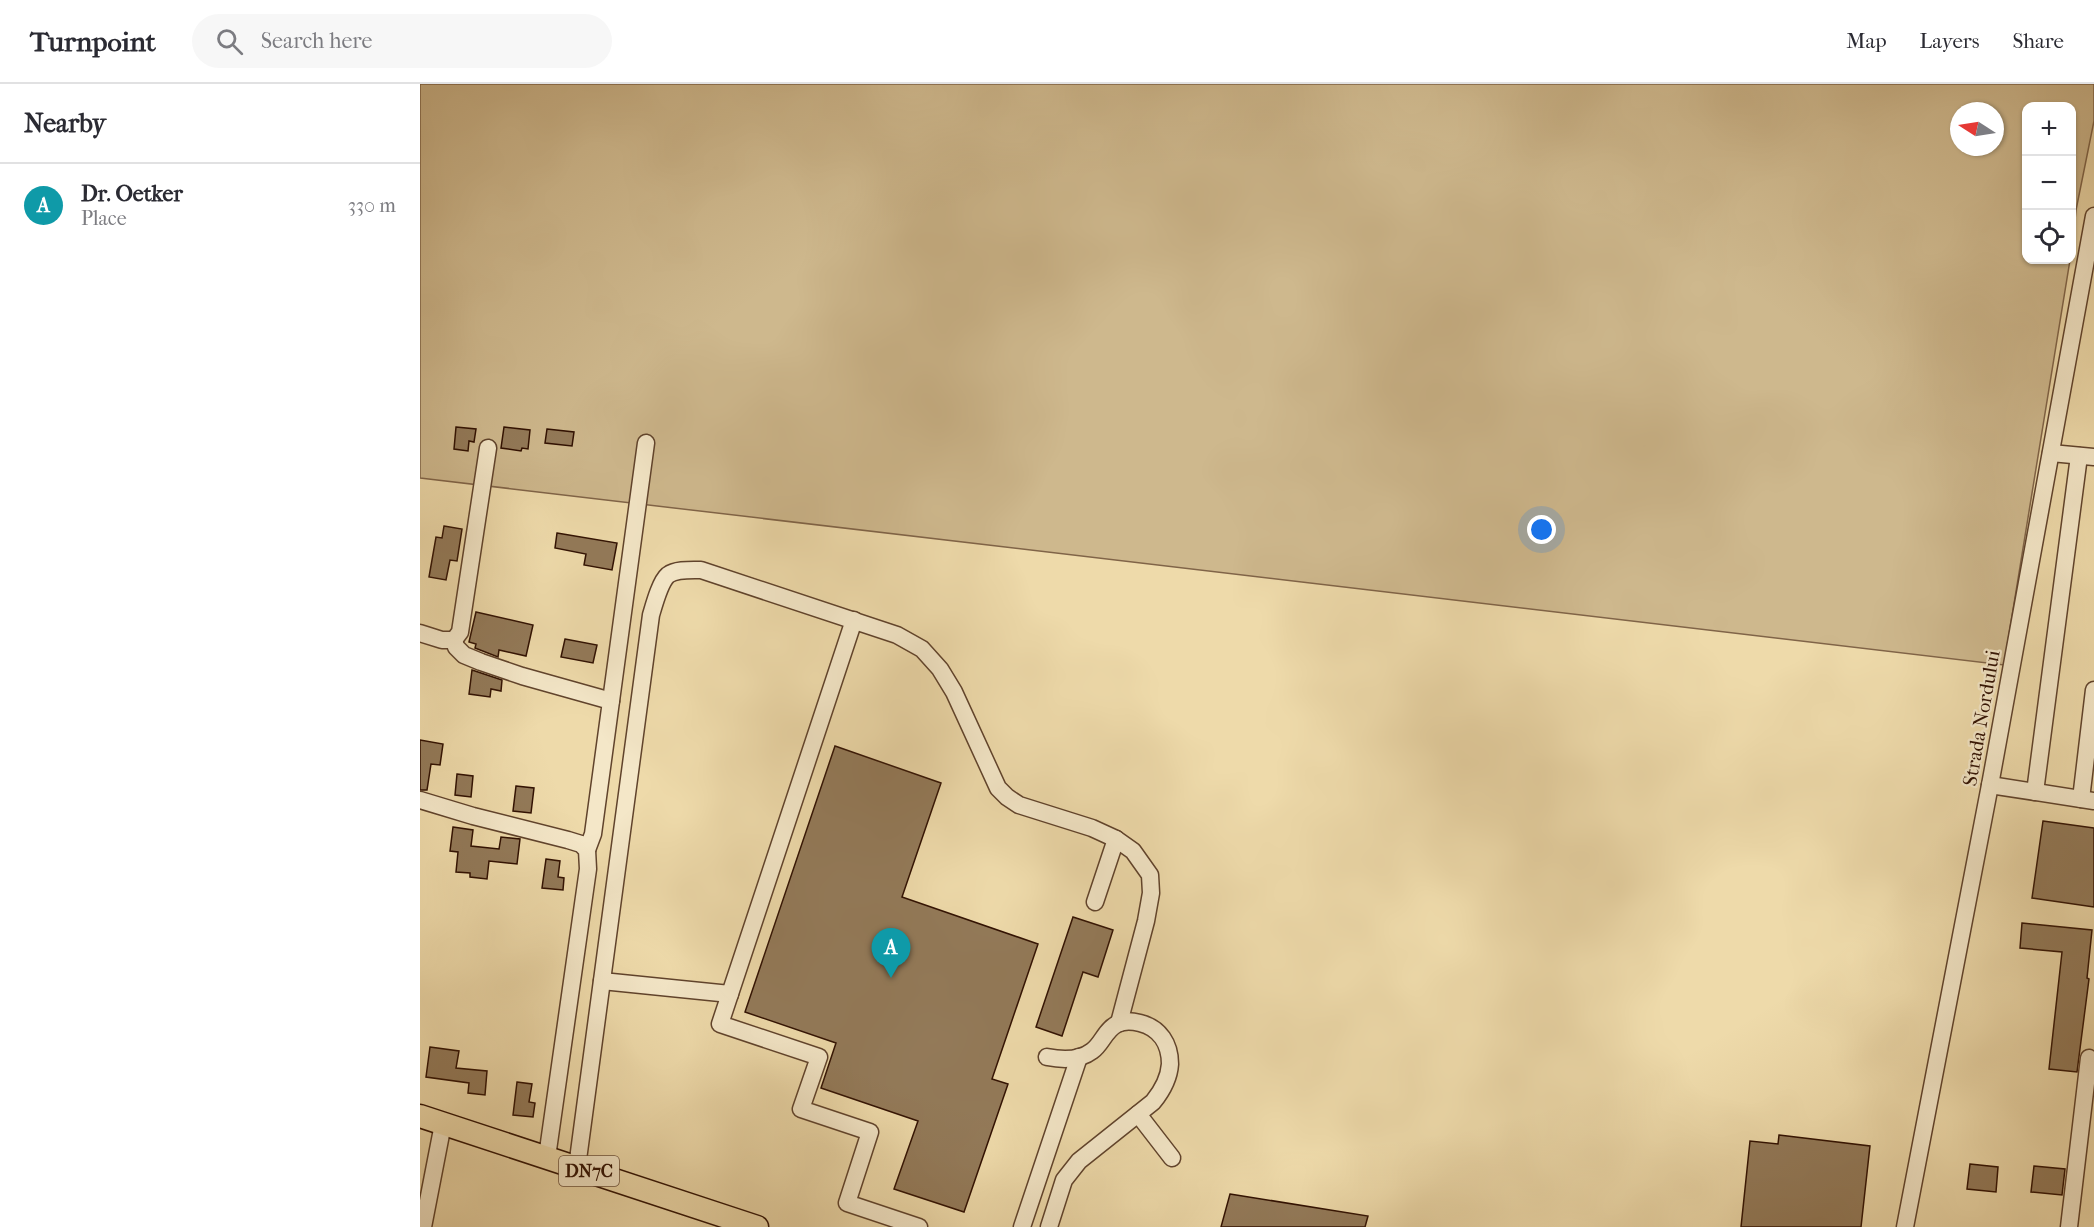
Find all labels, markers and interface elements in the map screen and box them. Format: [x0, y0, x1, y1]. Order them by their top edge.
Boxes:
search box [192, 14, 612, 68]
text: Turnpoint [30, 25, 156, 58]
icon: search [213, 25, 246, 58]
text: Search here [261, 28, 372, 54]
text: Map [1846, 29, 1887, 53]
text: Layers [1920, 29, 1979, 53]
text: Share [2012, 29, 2064, 53]
north arrow [1950, 102, 2004, 156]
map controls [2022, 102, 2076, 264]
button: + [2022, 102, 2076, 156]
text: Nearby [24, 108, 106, 139]
button: − [2022, 156, 2076, 210]
text: Dr. Oetker [81, 181, 183, 207]
text: A [37, 194, 50, 217]
text: 330 m [348, 194, 396, 217]
text: Place [81, 207, 127, 230]
button: locate [2022, 210, 2076, 264]
your location [1527, 515, 1556, 544]
street label: Strada Nordului [1958, 648, 2005, 788]
pin: A [872, 928, 910, 978]
road number: DN7C [559, 1156, 619, 1186]

